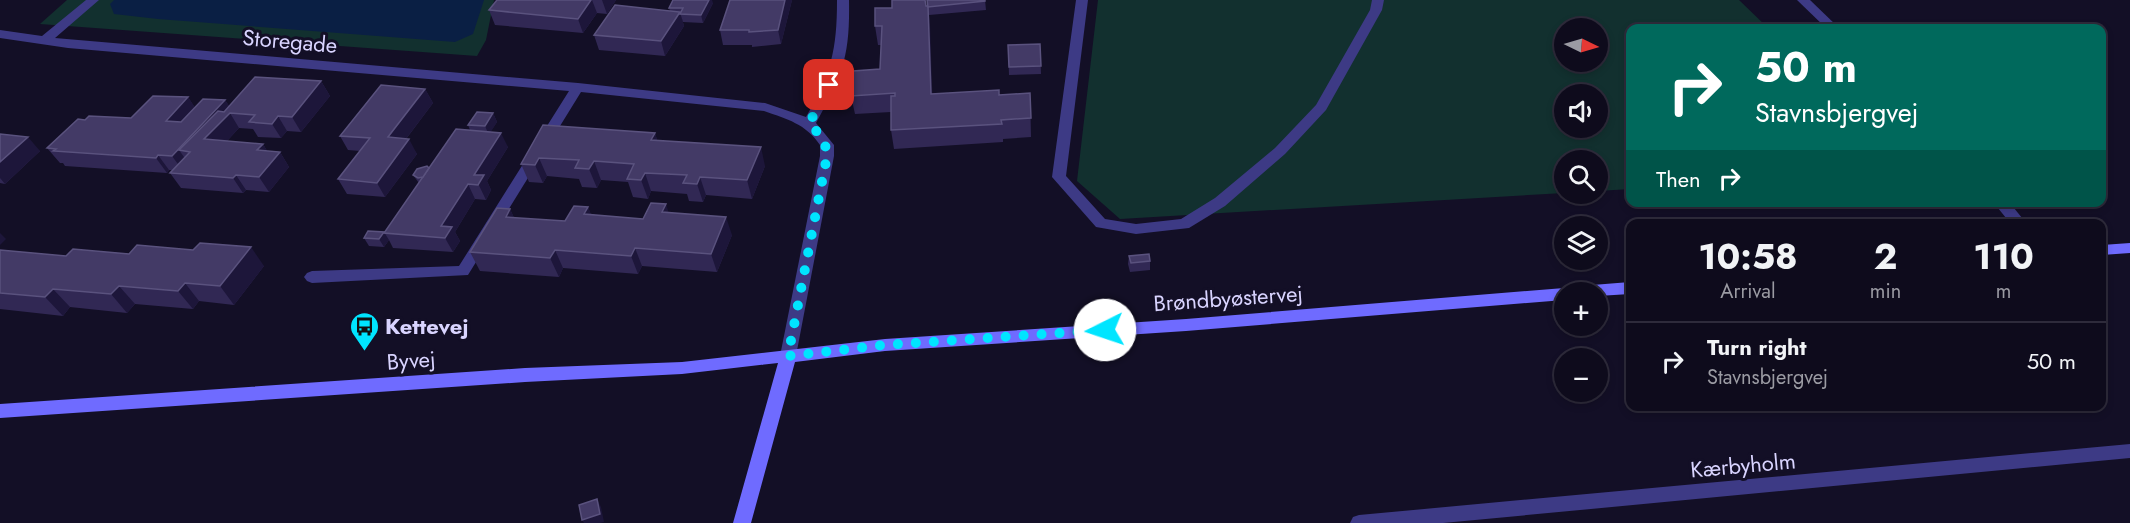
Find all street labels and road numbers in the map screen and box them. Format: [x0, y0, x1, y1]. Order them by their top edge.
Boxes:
street label: Storegade [241, 21, 339, 61]
street label: Brøndbyøstervej [1152, 277, 1304, 319]
street label: Byvej [386, 342, 436, 378]
street label: Kærbyholm [1689, 444, 1797, 486]

